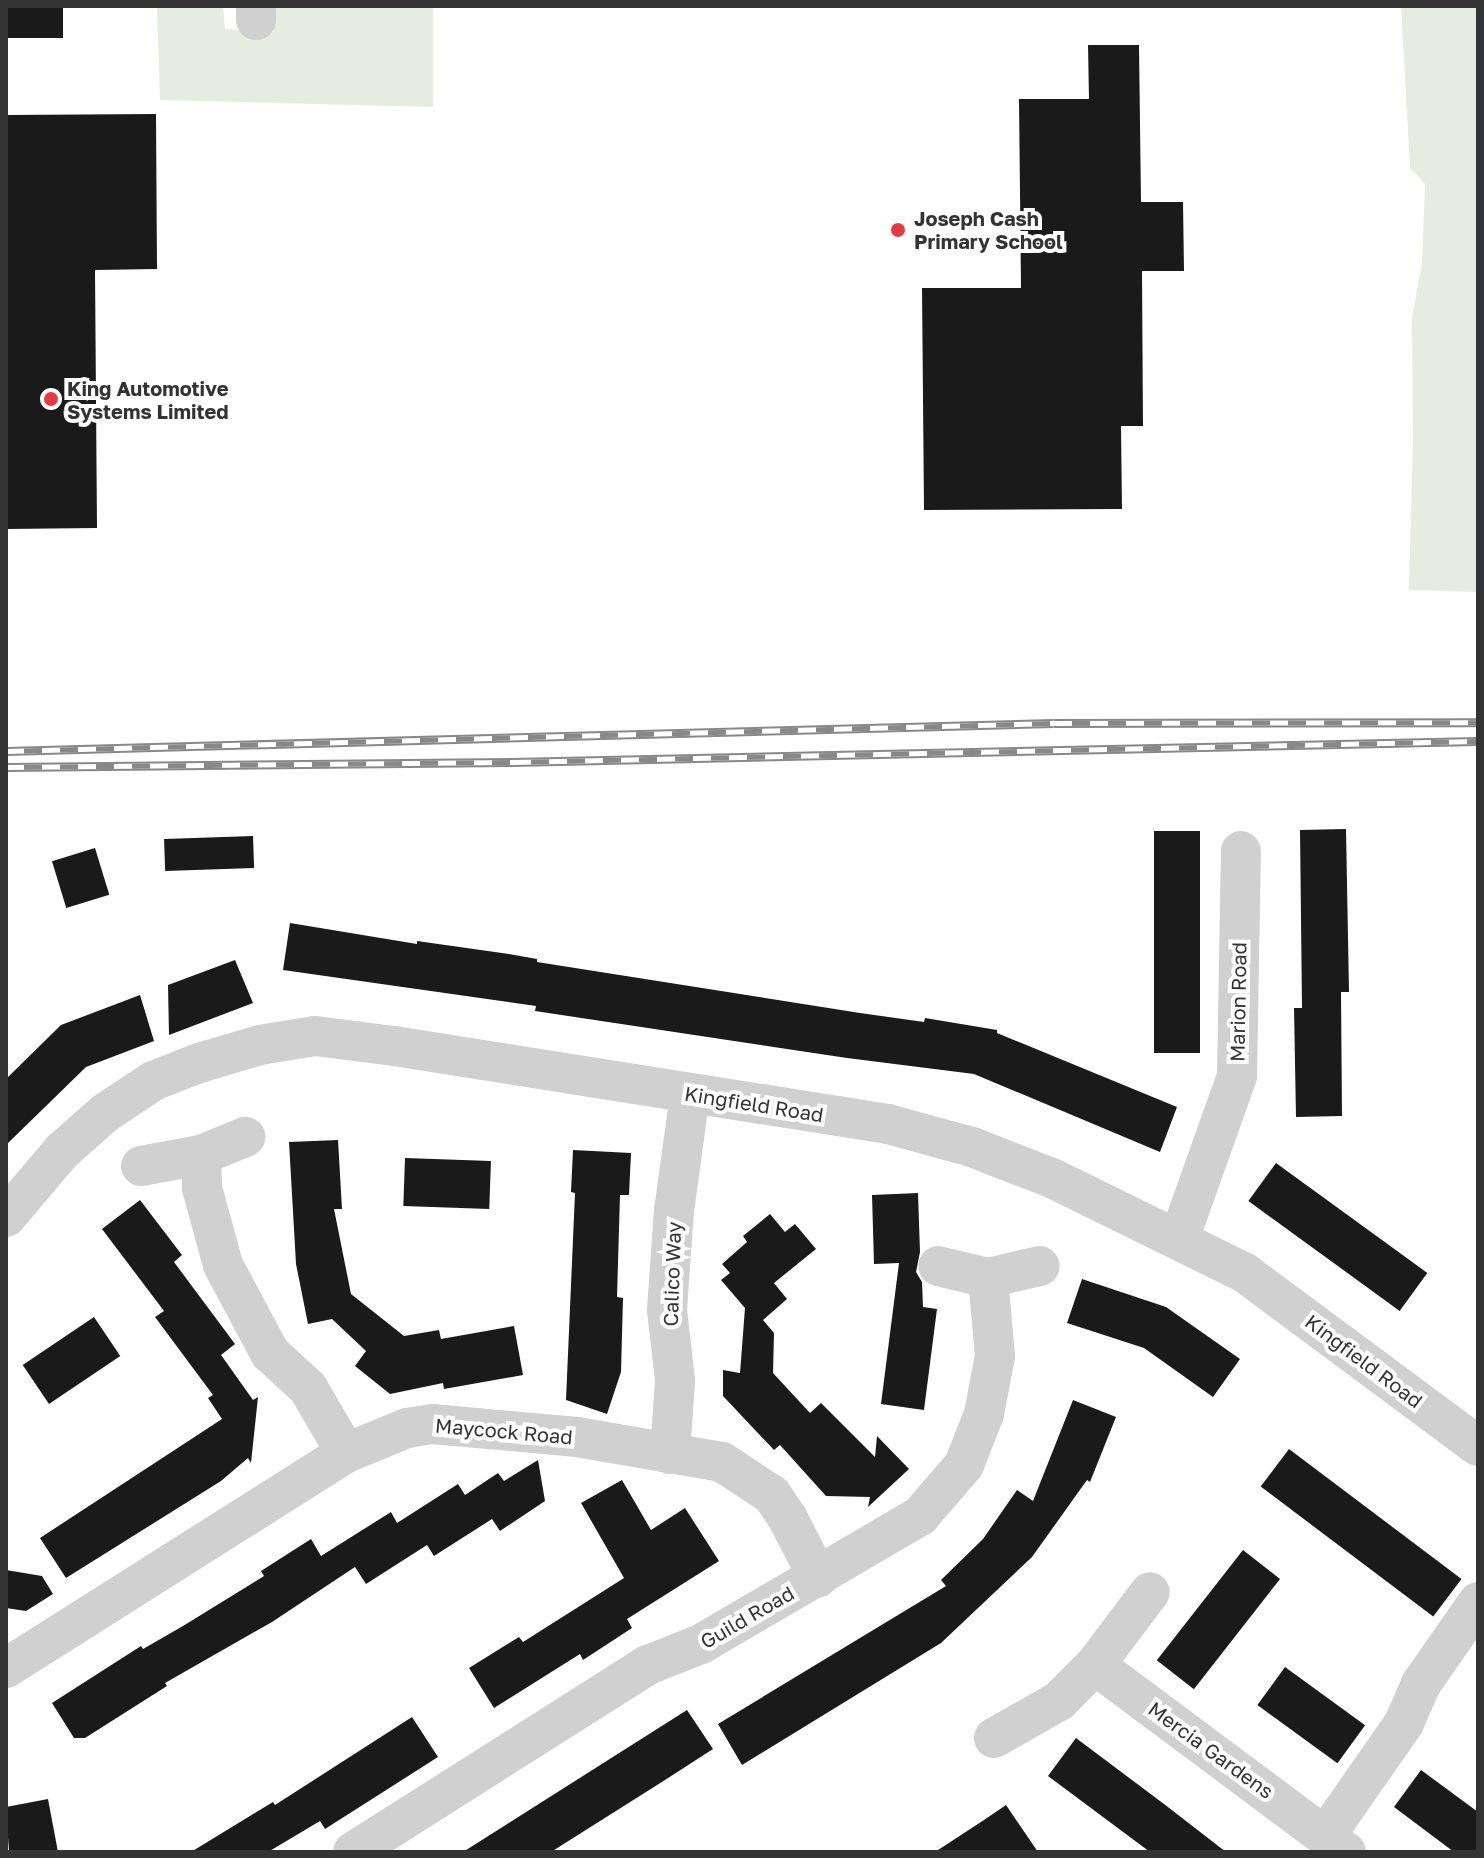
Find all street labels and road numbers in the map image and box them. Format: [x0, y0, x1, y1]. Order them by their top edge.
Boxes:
street label: Marion Road [1225, 942, 1251, 1062]
street label: Kingfield Road [683, 1081, 825, 1127]
street label: Calico Way [658, 1221, 686, 1327]
street label: Kingfield Road [1301, 1309, 1427, 1413]
street label: Maycock Road [434, 1413, 574, 1449]
street label: Guild Road [696, 1581, 798, 1653]
street label: Mercia Gardens [1144, 1697, 1278, 1803]

